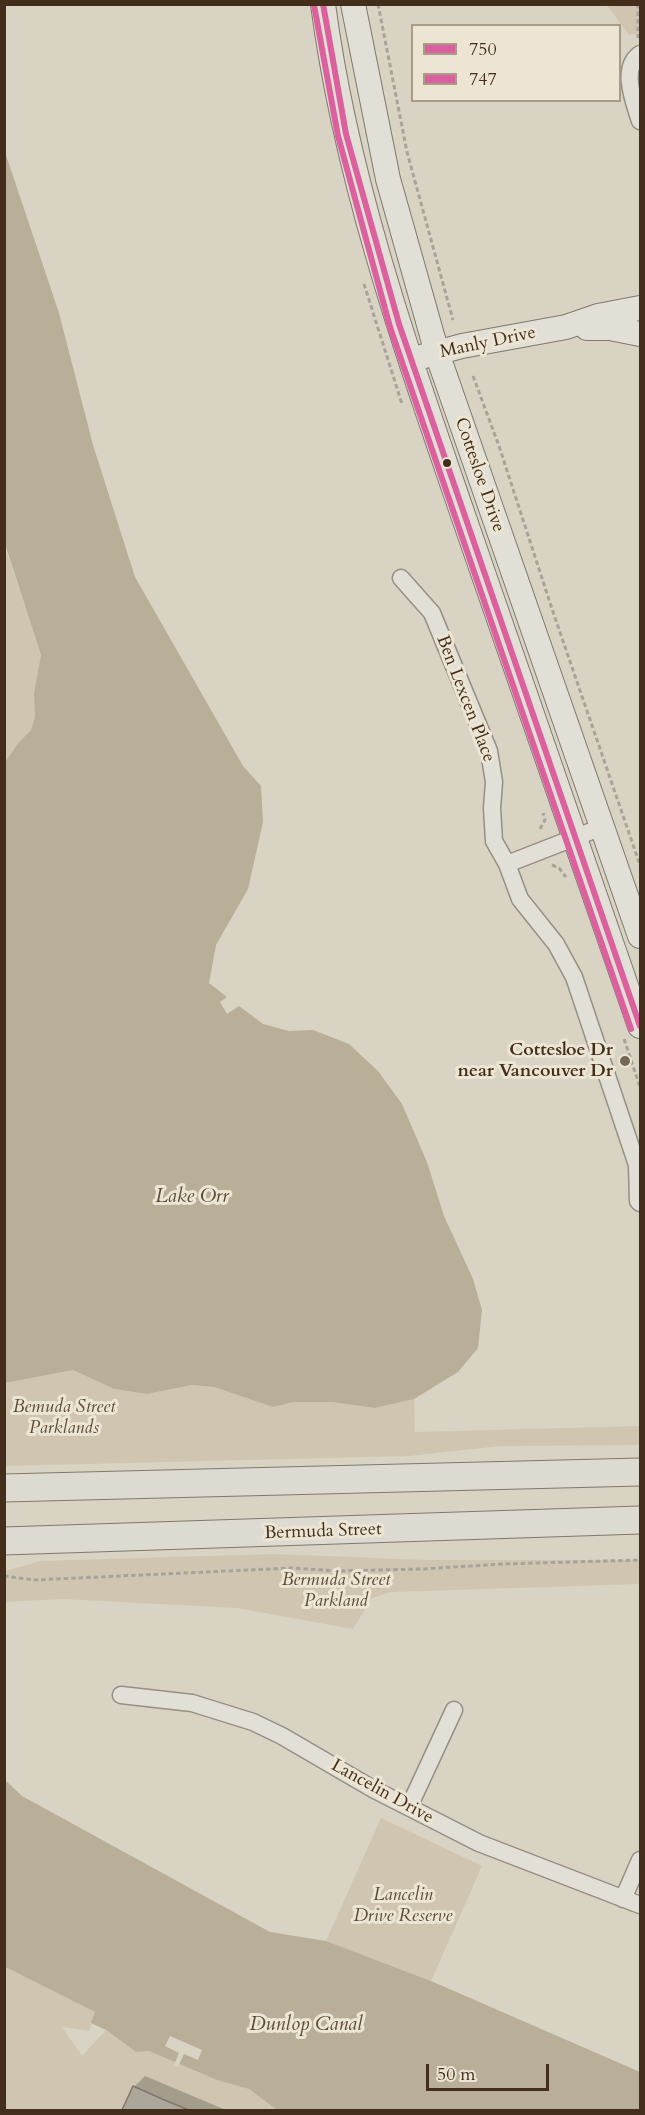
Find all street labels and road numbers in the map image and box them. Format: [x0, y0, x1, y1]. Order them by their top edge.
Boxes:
street label: Manly Drive [438, 322, 538, 364]
street label: Cottesloe Drive [449, 415, 509, 535]
street label: Ben Lexcen Place [431, 632, 499, 766]
street label: Bermuda Street [264, 1519, 382, 1545]
street label: Lancelin Drive [327, 1755, 437, 1829]

